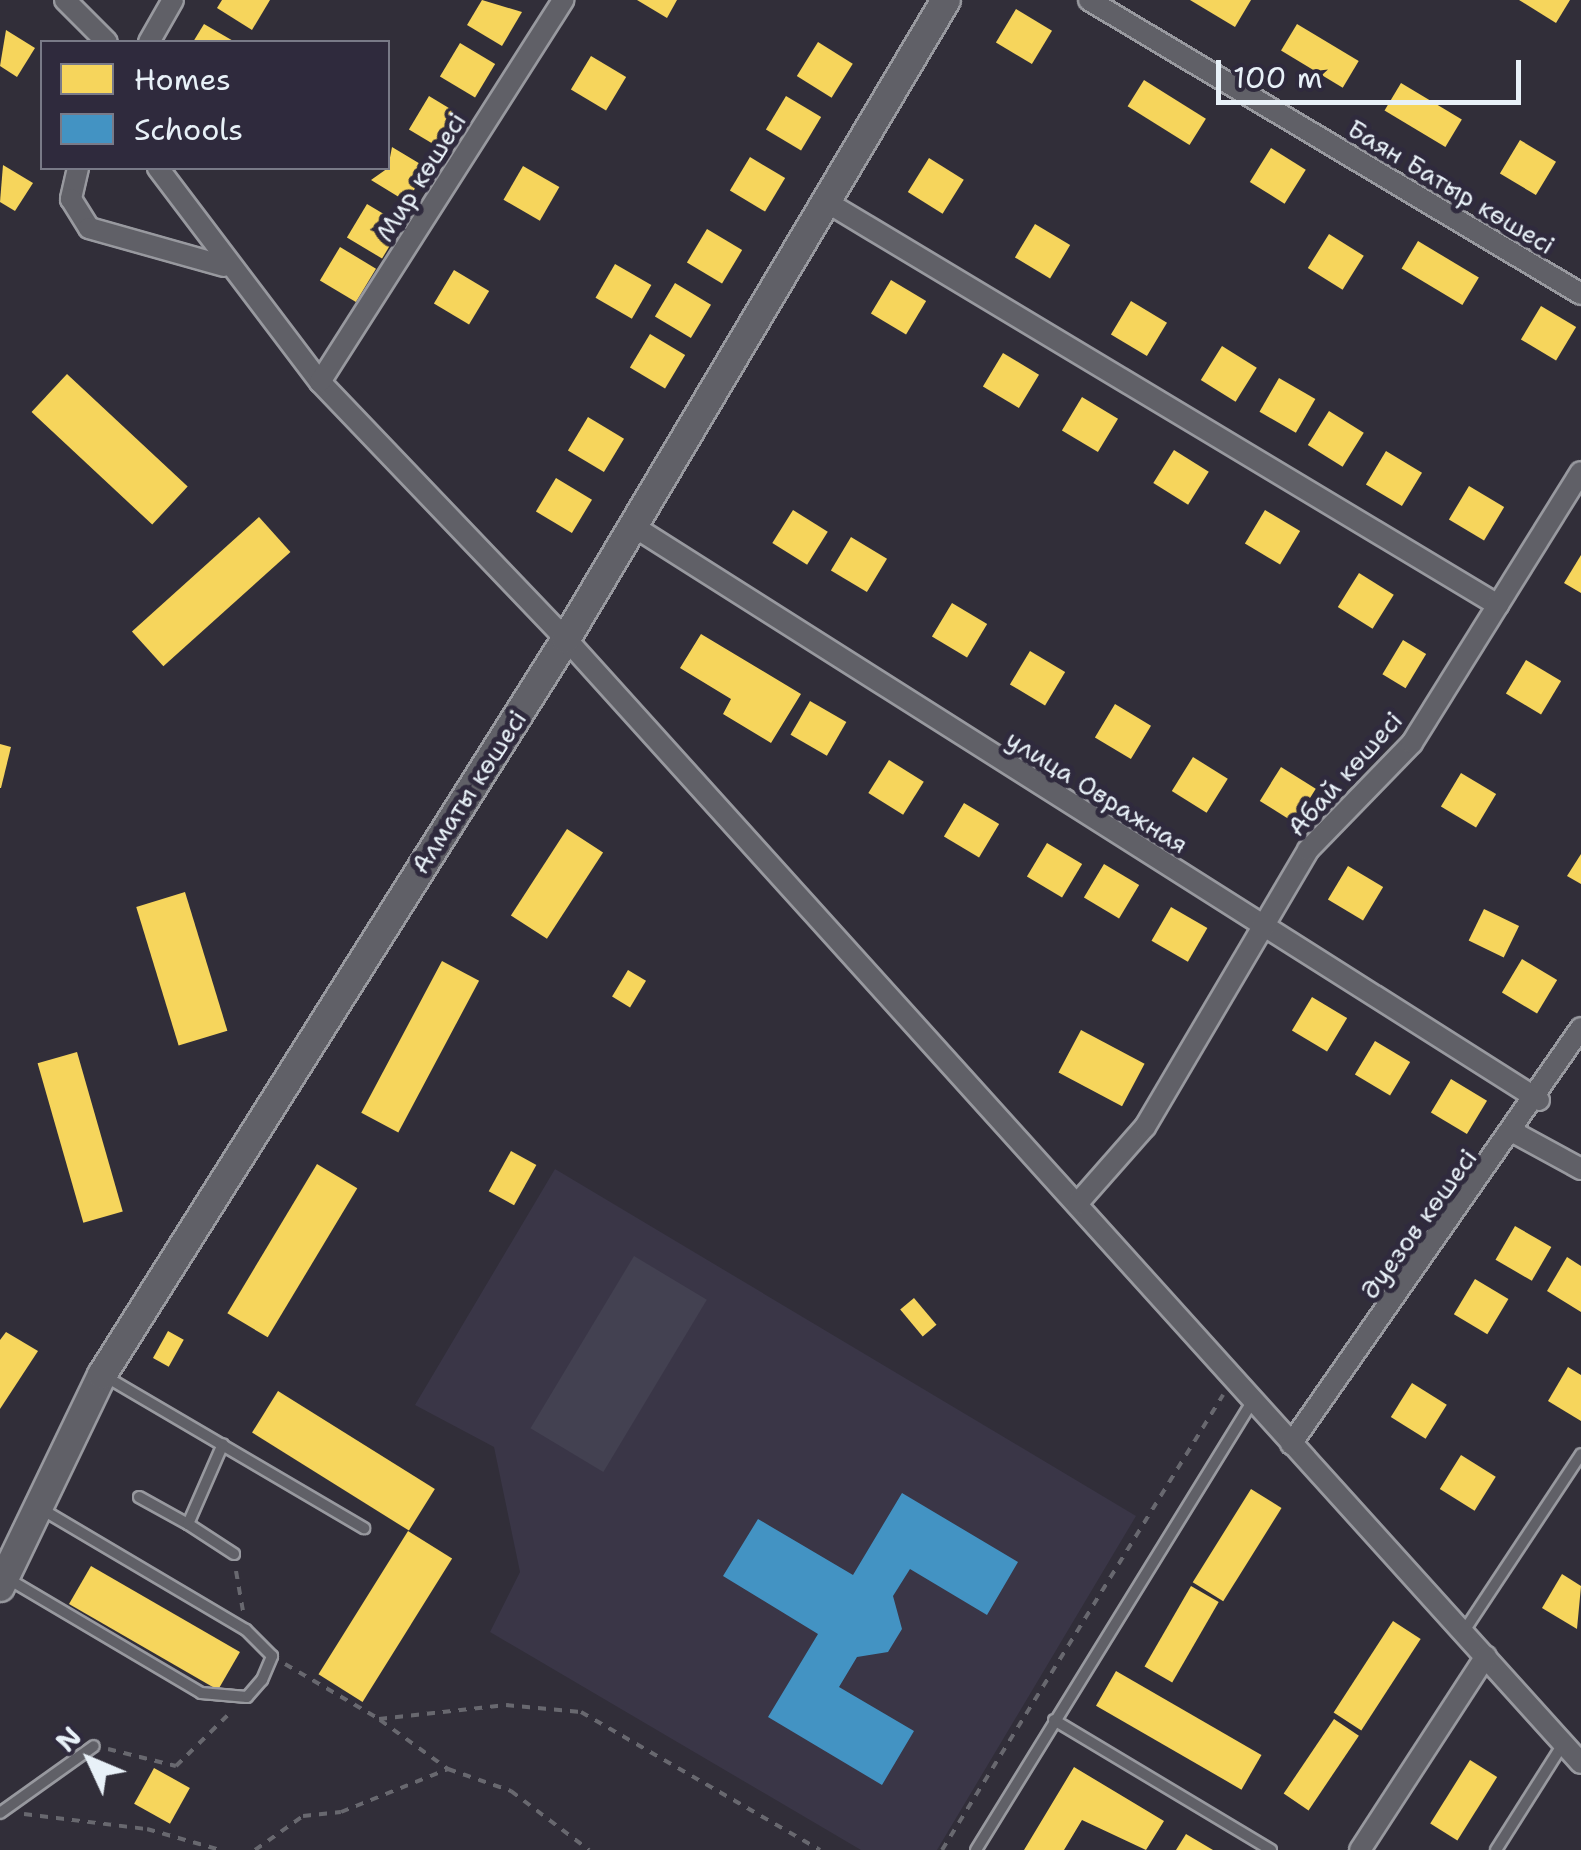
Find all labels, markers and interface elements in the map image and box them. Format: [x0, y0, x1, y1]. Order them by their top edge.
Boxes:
legend [40, 40, 390, 170]
scale bar [1221, 40, 1526, 102]
text: 100 m [1233, 57, 1323, 98]
text: Homes [134, 59, 231, 100]
street label: Мир көшесі [370, 107, 472, 247]
text: Schools [134, 109, 243, 150]
street label: Баян Батыр көшесі [1342, 113, 1560, 261]
street label: Алматы көшесі [405, 705, 533, 879]
street label: Абай көшесі [1281, 706, 1409, 842]
street label: улица Овражная [1001, 724, 1193, 860]
street label: Әуезов көшесі [1355, 1143, 1483, 1305]
north arrow [40, 1710, 140, 1810]
text: N [47, 1718, 90, 1760]

